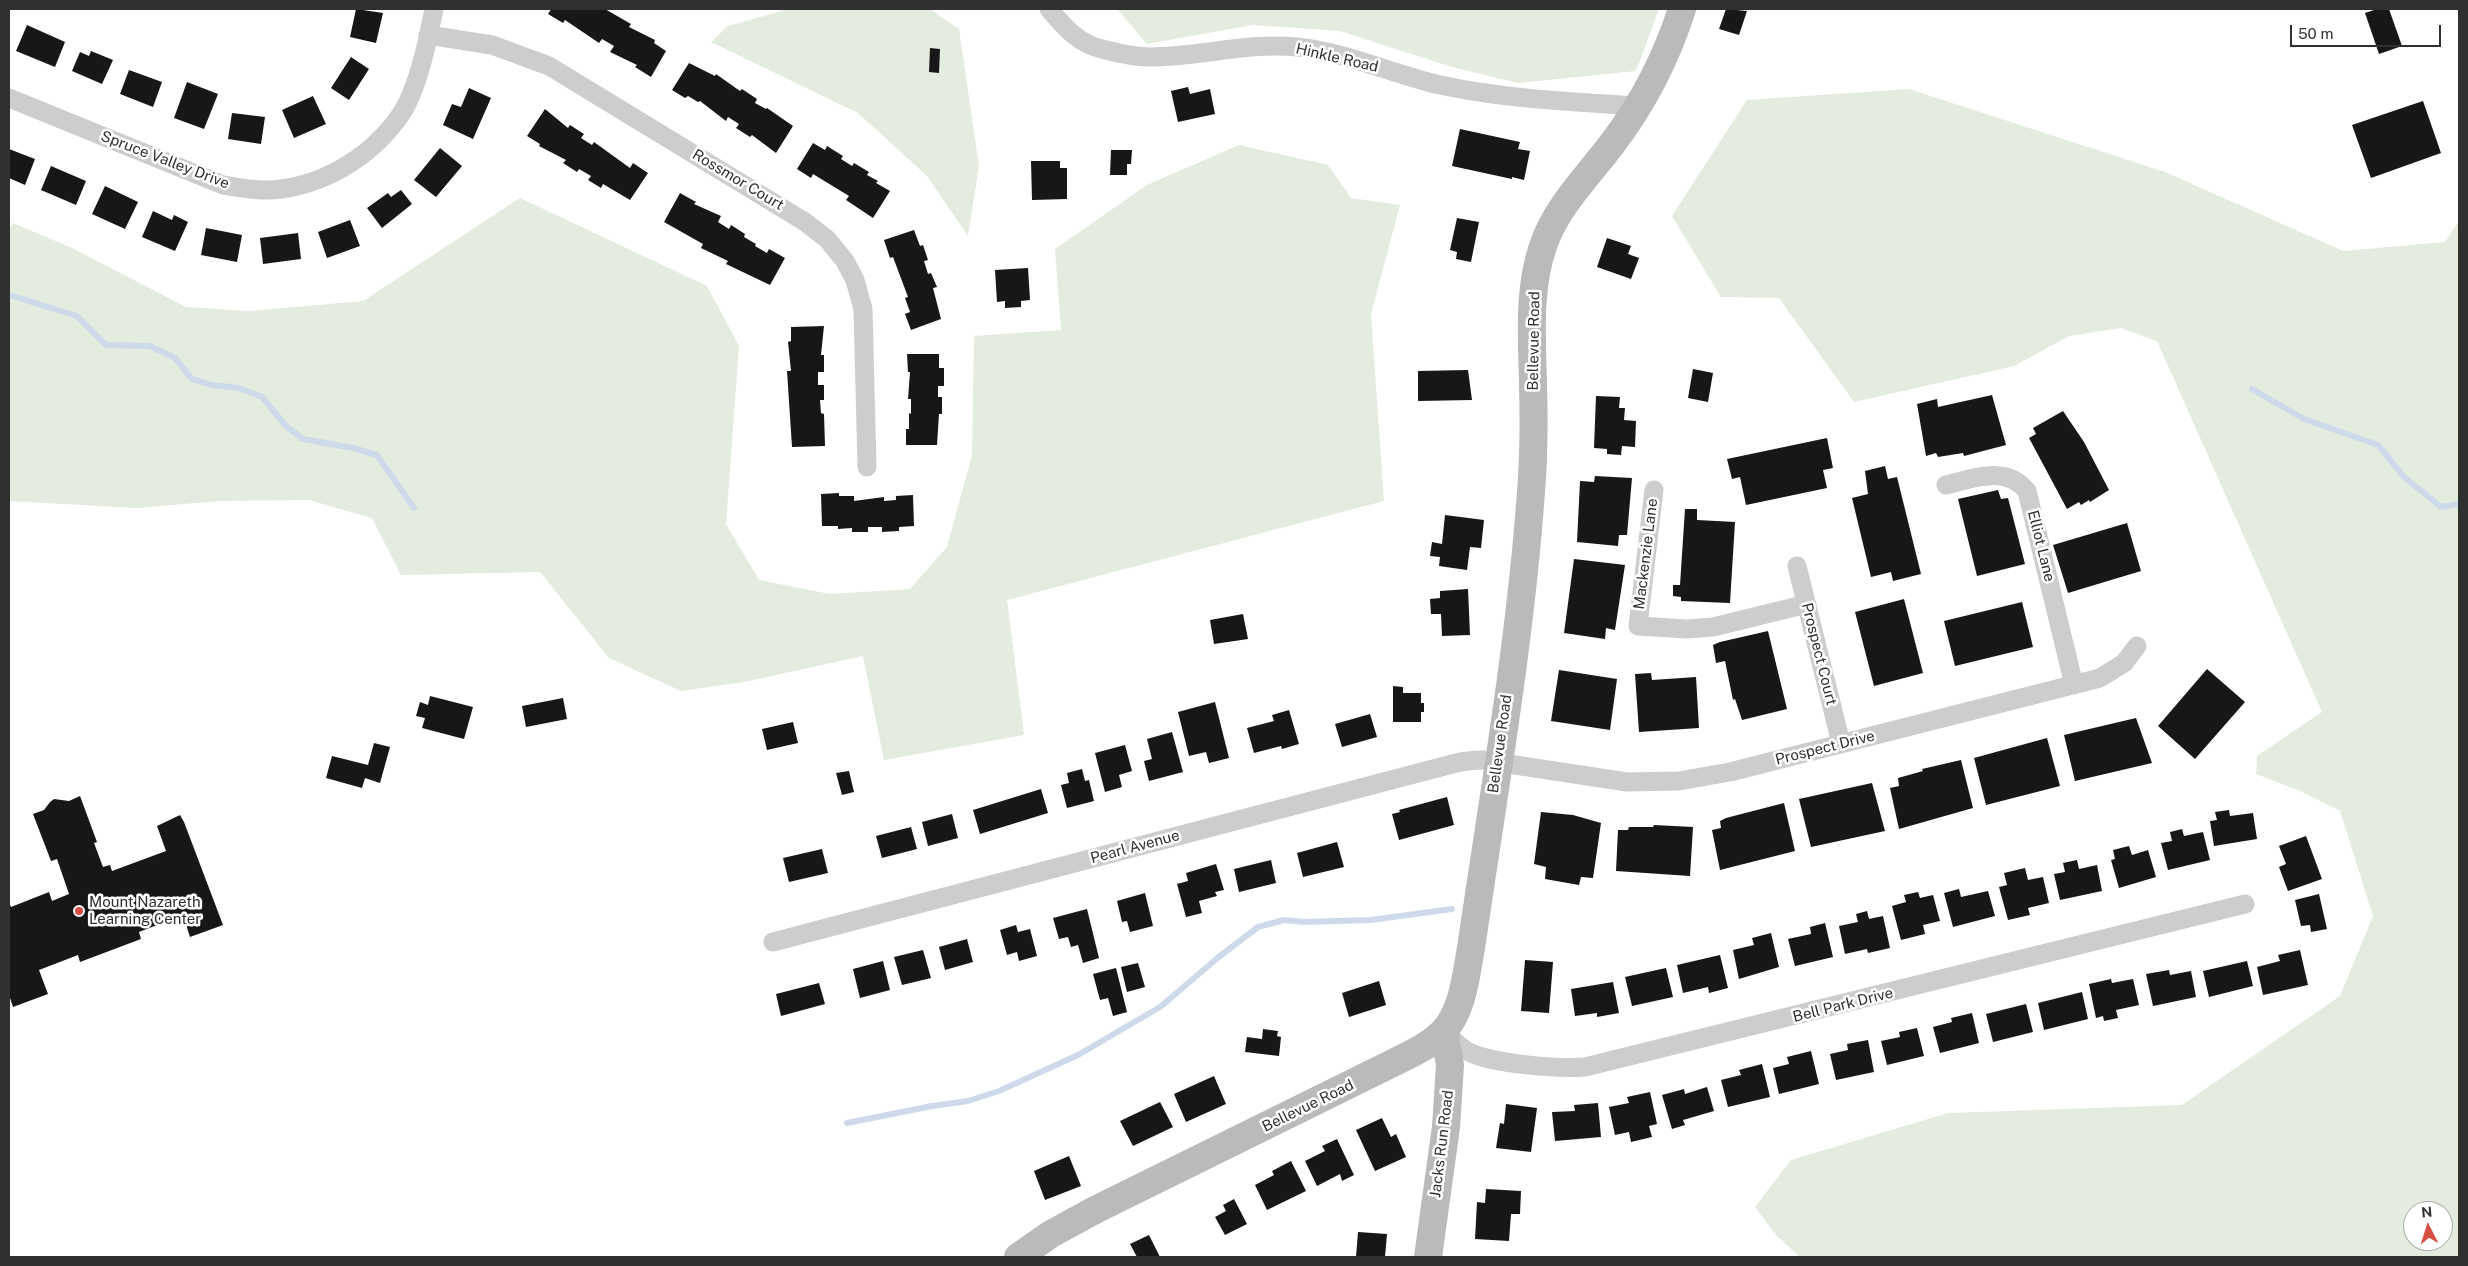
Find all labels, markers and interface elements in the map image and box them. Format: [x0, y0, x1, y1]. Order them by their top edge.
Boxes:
scale bar [2293, 15, 2444, 47]
text: 50 m [2298, 25, 2333, 42]
street label: Hinkle Road [1294, 40, 1380, 76]
street label: Spruce Valley Drive [98, 127, 232, 193]
street label: Rossmor Court [689, 146, 787, 214]
street label: Bellevue Road [1524, 291, 1544, 391]
street label: Mackenzie Lane [1630, 497, 1662, 611]
street label: Elliot Lane [2023, 508, 2059, 584]
street label: Prospect Court [1798, 601, 1840, 707]
street label: Bellevue Road [1484, 694, 1516, 794]
street label: Prospect Drive [1773, 727, 1877, 769]
street label: Pearl Avenue [1088, 826, 1182, 868]
place label: Mount Nazareth Learning Center [89, 893, 201, 928]
marker: Mount Nazareth Learning Center [73, 905, 85, 917]
street label: Bell Park Drive [1791, 984, 1895, 1026]
street label: Bellevue Road [1259, 1076, 1357, 1136]
street label: Jacks Run Road [1426, 1089, 1458, 1199]
north arrow [2403, 1201, 2453, 1251]
text: N [2421, 1204, 2433, 1221]

